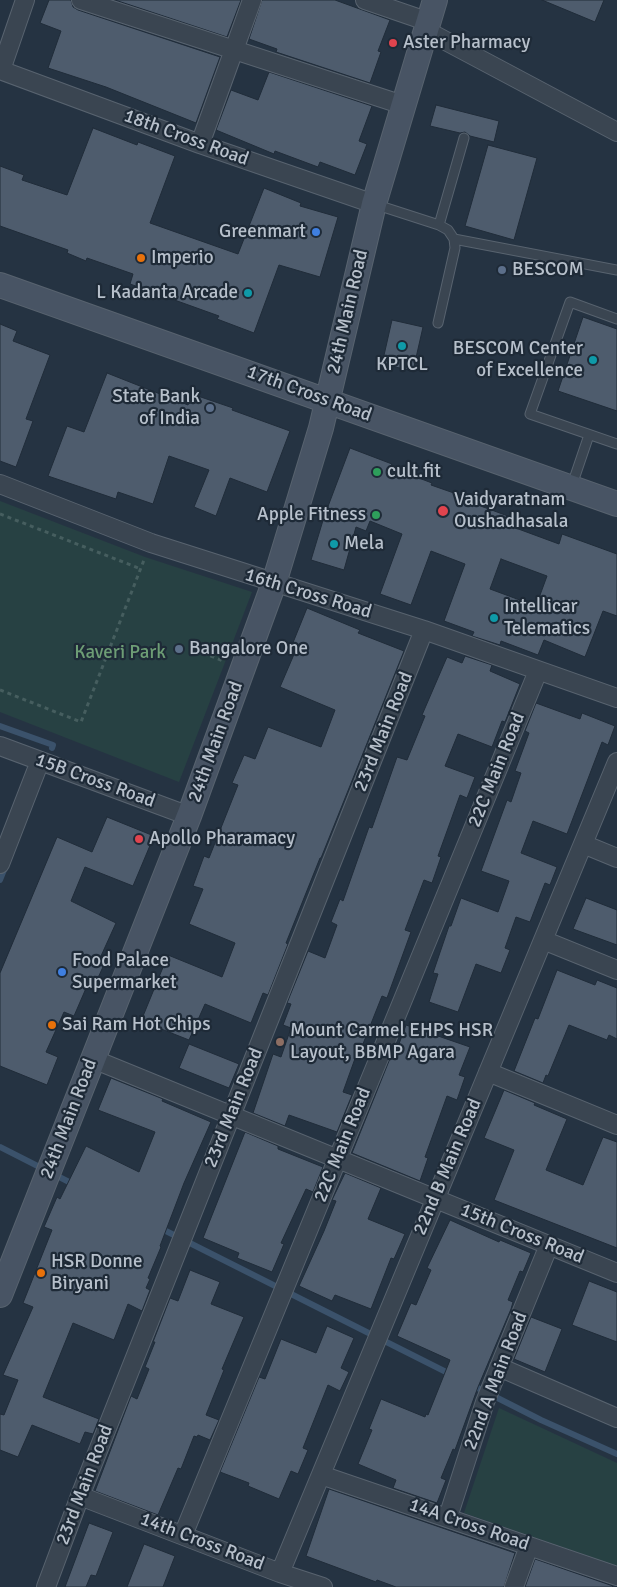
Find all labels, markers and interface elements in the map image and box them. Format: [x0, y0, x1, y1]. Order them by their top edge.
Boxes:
place label: Aster Pharmacy [403, 32, 530, 54]
marker: Aster Pharmacy [387, 37, 399, 49]
street label: 18th Cross Road [120, 105, 252, 171]
place label: Greenmart [219, 221, 306, 243]
marker: Greenmart [310, 226, 322, 238]
place label: Imperio [151, 247, 214, 269]
street label: 24th Main Road [323, 248, 373, 376]
marker: Imperio [135, 252, 147, 264]
place label: BESCOM [512, 259, 584, 281]
marker: BESCOM [496, 264, 508, 276]
place label: L Kadanta Arcade [96, 282, 238, 304]
marker: L Kadanta Arcade [242, 287, 254, 299]
place label: BESCOM Center of Excellence [453, 338, 583, 382]
marker: KPTCL [396, 340, 408, 352]
place label: KPTCL [376, 354, 428, 376]
marker: BESCOM Center of Excellence [587, 354, 599, 366]
street label: 17th Cross Road [243, 361, 375, 427]
place label: State Bank of India [112, 386, 200, 430]
marker: State Bank of India [204, 402, 216, 414]
place label: cult.fit [387, 461, 441, 483]
marker: cult.fit [371, 466, 383, 478]
place label: Vaidyaratnam Oushadhasala [454, 489, 568, 533]
place label: Apple Fitness [257, 504, 366, 526]
marker: Vaidyaratnam Oushadhasala [436, 504, 450, 518]
marker: Apple Fitness [370, 509, 382, 521]
place label: Mela [344, 533, 384, 555]
marker: Mela [328, 538, 340, 550]
street label: 16th Cross Road [242, 564, 374, 624]
place label: Intellicar Telematics [504, 596, 590, 640]
marker: Intellicar Telematics [488, 612, 500, 624]
place label: Bangalore One [189, 638, 308, 660]
park label: Kaveri Park [74, 642, 166, 664]
marker: Bangalore One [173, 643, 185, 655]
street label: 23rd Main Road [350, 669, 418, 795]
street label: 24th Main Road [184, 678, 248, 806]
street label: 22C Main Road [464, 709, 530, 831]
street label: 15B Cross Road [32, 749, 158, 813]
place label: Apollo Pharamacy [149, 828, 295, 850]
marker: Apollo Pharamacy [133, 833, 145, 845]
place label: Food Palace Supermarket [72, 950, 177, 994]
marker: Food Palace Supermarket [56, 966, 68, 978]
place label: Sai Ram Hot Chips [62, 1014, 210, 1036]
marker: Sai Ram Hot Chips [46, 1019, 58, 1031]
place label: Mount Carmel EHPS HSR Layout, BBMP Agara [290, 1020, 493, 1064]
marker: Mount Carmel EHPS HSR Layout, BBMP Agara [274, 1036, 286, 1048]
street label: 23rd Main Road [200, 1045, 268, 1171]
street label: 24th Main Road [36, 1056, 102, 1182]
street label: 22C Main Road [310, 1084, 376, 1206]
street label: 22nd B Main Road [409, 1095, 487, 1239]
street label: 15th Cross Road [457, 1199, 587, 1269]
place label: HSR Donne Biryani [51, 1251, 142, 1295]
marker: HSR Donne Biryani [35, 1267, 47, 1279]
street label: 22nd A Main Road [459, 1309, 533, 1453]
street label: 23rd Main Road [52, 1422, 118, 1548]
street label: 14A Cross Road [406, 1494, 532, 1556]
street label: 14th Cross Road [137, 1508, 267, 1576]

